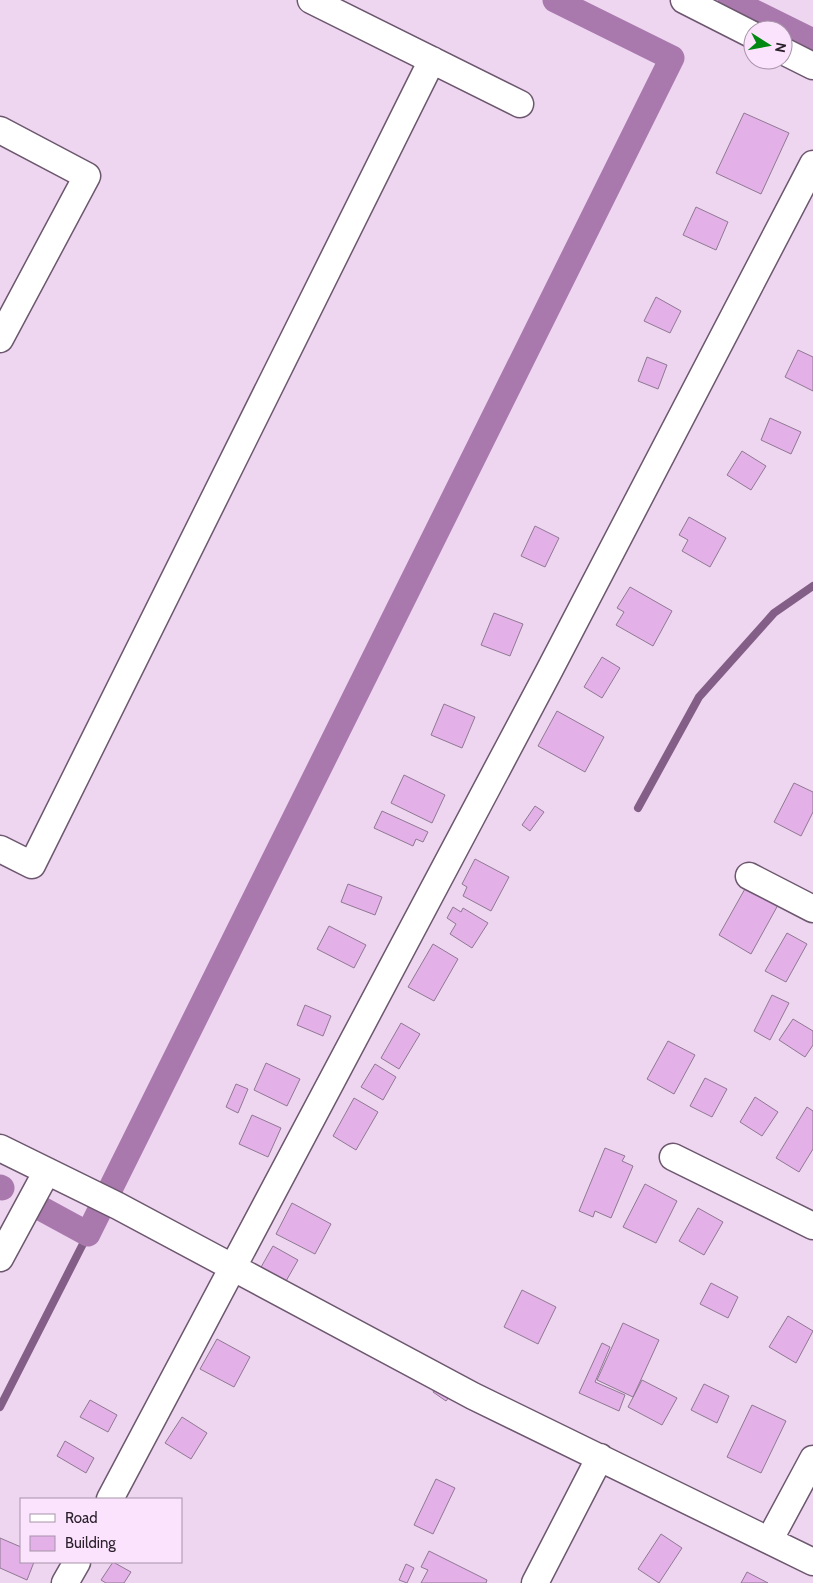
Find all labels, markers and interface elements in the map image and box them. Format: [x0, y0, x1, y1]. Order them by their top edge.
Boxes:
north arrow [743, 20, 793, 70]
text: N [771, 41, 791, 54]
legend [20, 1498, 182, 1563]
text: Road [65, 1509, 98, 1527]
text: Building [65, 1534, 116, 1552]

